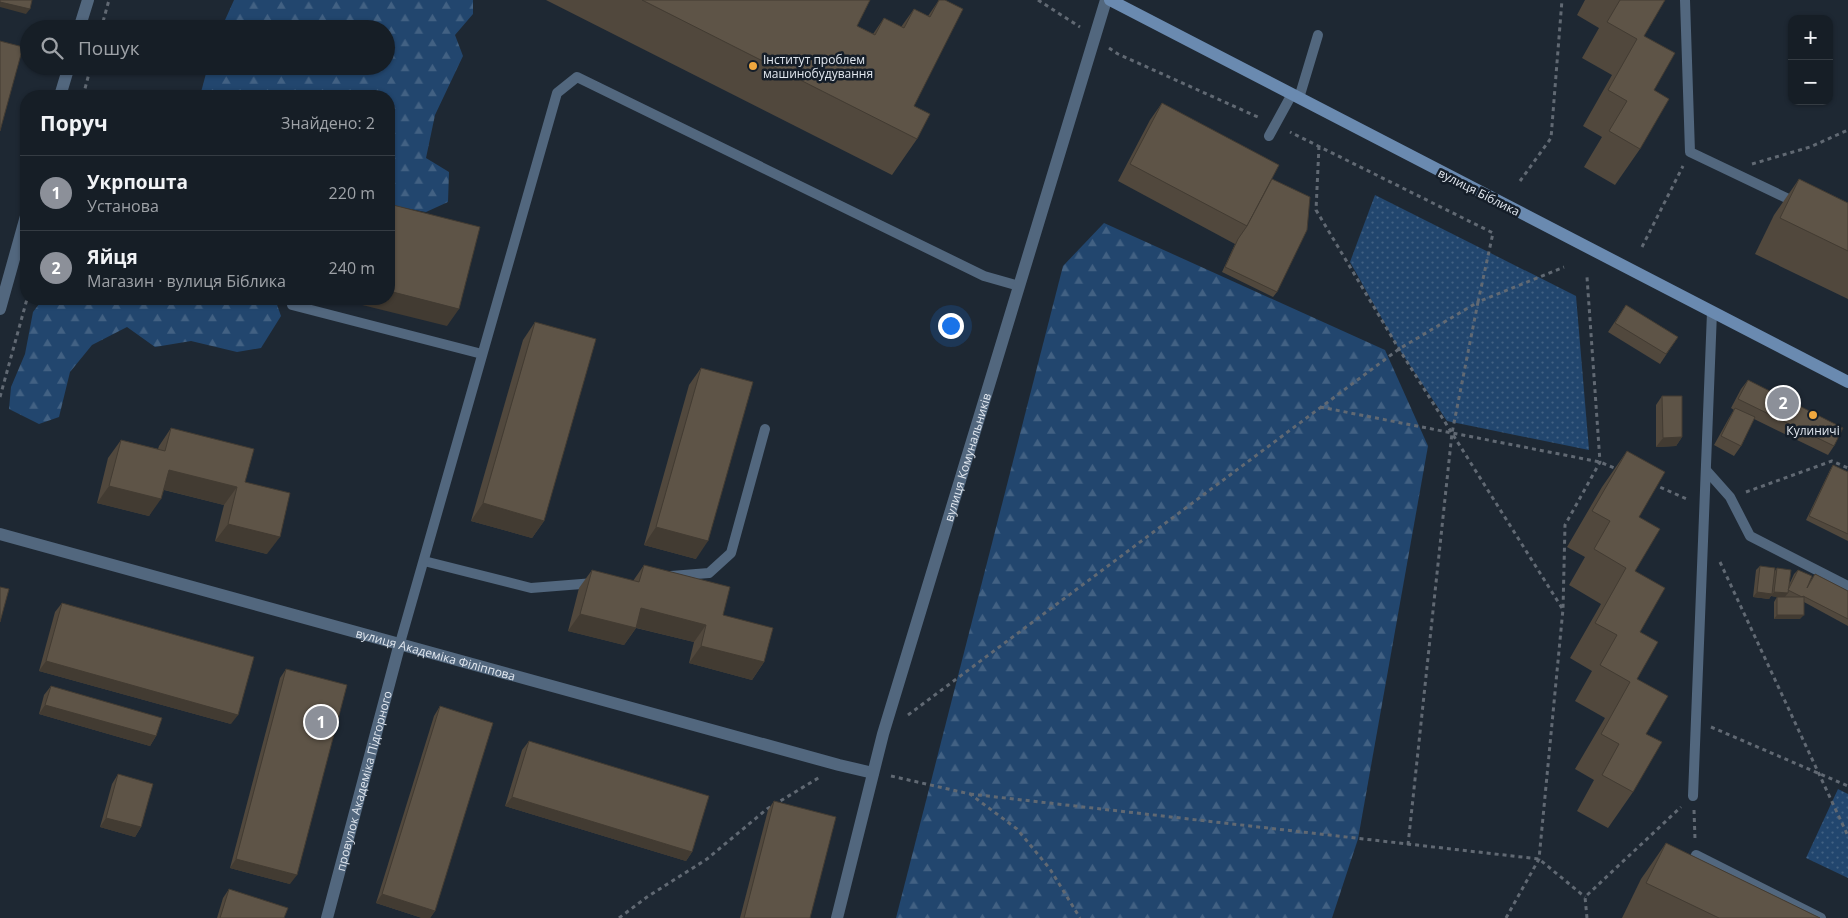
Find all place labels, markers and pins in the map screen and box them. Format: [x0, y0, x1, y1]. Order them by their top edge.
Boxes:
place label: Інститут проблем машинобудування [763, 51, 873, 82]
marker: Інститут проблем машинобудування [747, 60, 759, 72]
pin: 2 [1767, 384, 1799, 422]
marker: Кулиничі [1807, 409, 1819, 421]
place label: Кулиничі [1786, 422, 1840, 439]
pin: 1 [305, 703, 337, 741]

